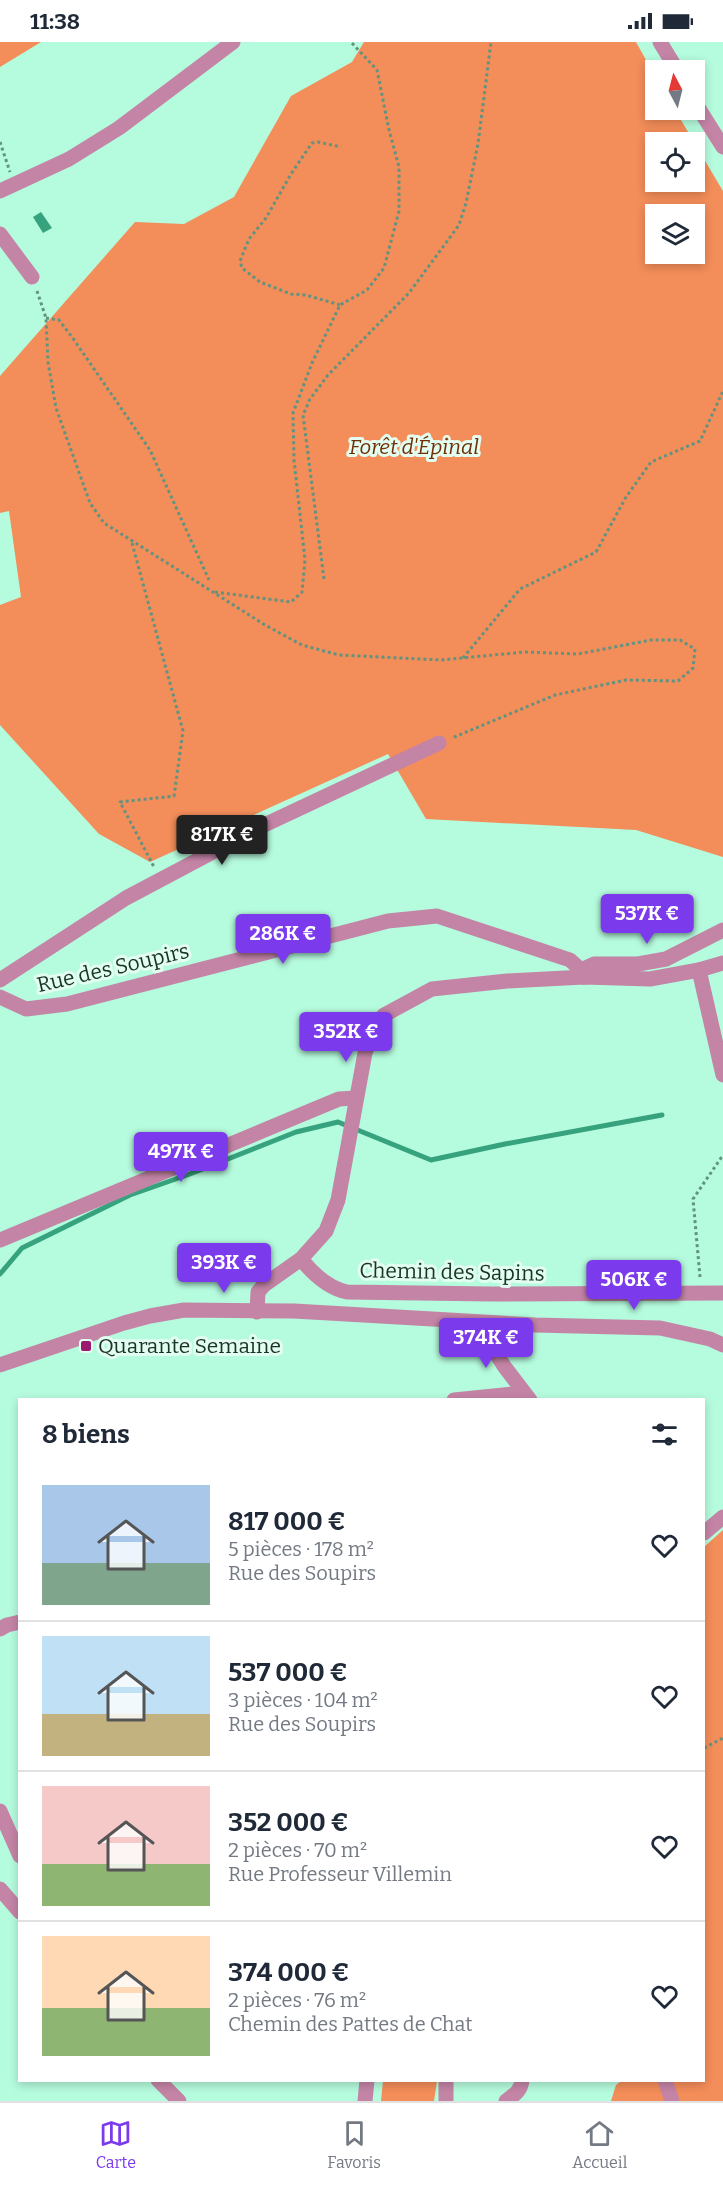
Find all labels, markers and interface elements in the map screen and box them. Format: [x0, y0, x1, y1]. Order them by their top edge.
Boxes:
text: 11:38 [30, 8, 80, 35]
north arrow [645, 60, 705, 120]
map controls [645, 60, 705, 264]
button: locate [645, 132, 705, 192]
button: layers [645, 204, 705, 264]
park label: Forêt d'Épinal [349, 434, 479, 460]
pin: 817K € [173, 815, 271, 866]
text: 817K € [190, 822, 254, 846]
pin: 537K € [598, 894, 696, 945]
text: 537K € [615, 901, 679, 925]
pin: 286K € [234, 914, 332, 965]
text: 286K € [250, 921, 316, 945]
street label: Rue des Soupirs [34, 938, 192, 998]
pin: 352K € [297, 1012, 395, 1063]
text: 352K € [313, 1019, 379, 1043]
pin: 497K € [132, 1132, 230, 1183]
text: 497K € [148, 1139, 214, 1163]
pin: 393K € [175, 1243, 273, 1294]
text: 393K € [191, 1250, 257, 1274]
street label: Chemin des Sapins [359, 1257, 545, 1287]
pin: 506K € [585, 1260, 683, 1311]
text: 506K € [600, 1267, 668, 1291]
pin: 374K € [437, 1318, 535, 1369]
text: 374K € [453, 1325, 519, 1349]
place label: Quarante Semaine [98, 1333, 281, 1359]
marker: Quarante Semaine [79, 1339, 93, 1353]
icon: filters [648, 1418, 681, 1451]
text: 8 biens [42, 1419, 130, 1450]
text: 817 000 € [228, 1506, 346, 1537]
icon: home [90, 1509, 162, 1581]
icon: heart [648, 1529, 681, 1562]
text: 5 pièces · 178 m² [228, 1537, 374, 1561]
text: Rue des Soupirs [228, 1561, 376, 1585]
text: 537 000 € [228, 1657, 347, 1688]
icon: home [90, 1660, 162, 1732]
icon: heart [648, 1680, 681, 1713]
text: 3 pièces · 104 m² [228, 1688, 378, 1712]
text: Rue des Soupirs [228, 1712, 376, 1736]
text: 352 000 € [228, 1807, 348, 1838]
icon: home [90, 1810, 162, 1882]
icon: heart [648, 1830, 681, 1863]
text: 2 pièces · 70 m² [228, 1838, 367, 1862]
text: Rue Professeur Villemin [228, 1862, 452, 1886]
text: 374 000 € [228, 1957, 349, 1988]
icon: home [90, 1960, 162, 2032]
icon: heart [648, 1980, 681, 2013]
text: 2 pièces · 76 m² [228, 1988, 366, 2012]
text: Chemin des Pattes de Chat [228, 2012, 473, 2036]
tab: Carte [96, 2117, 136, 2172]
tab: Favoris [327, 2117, 381, 2172]
tab: Accueil [572, 2117, 627, 2172]

